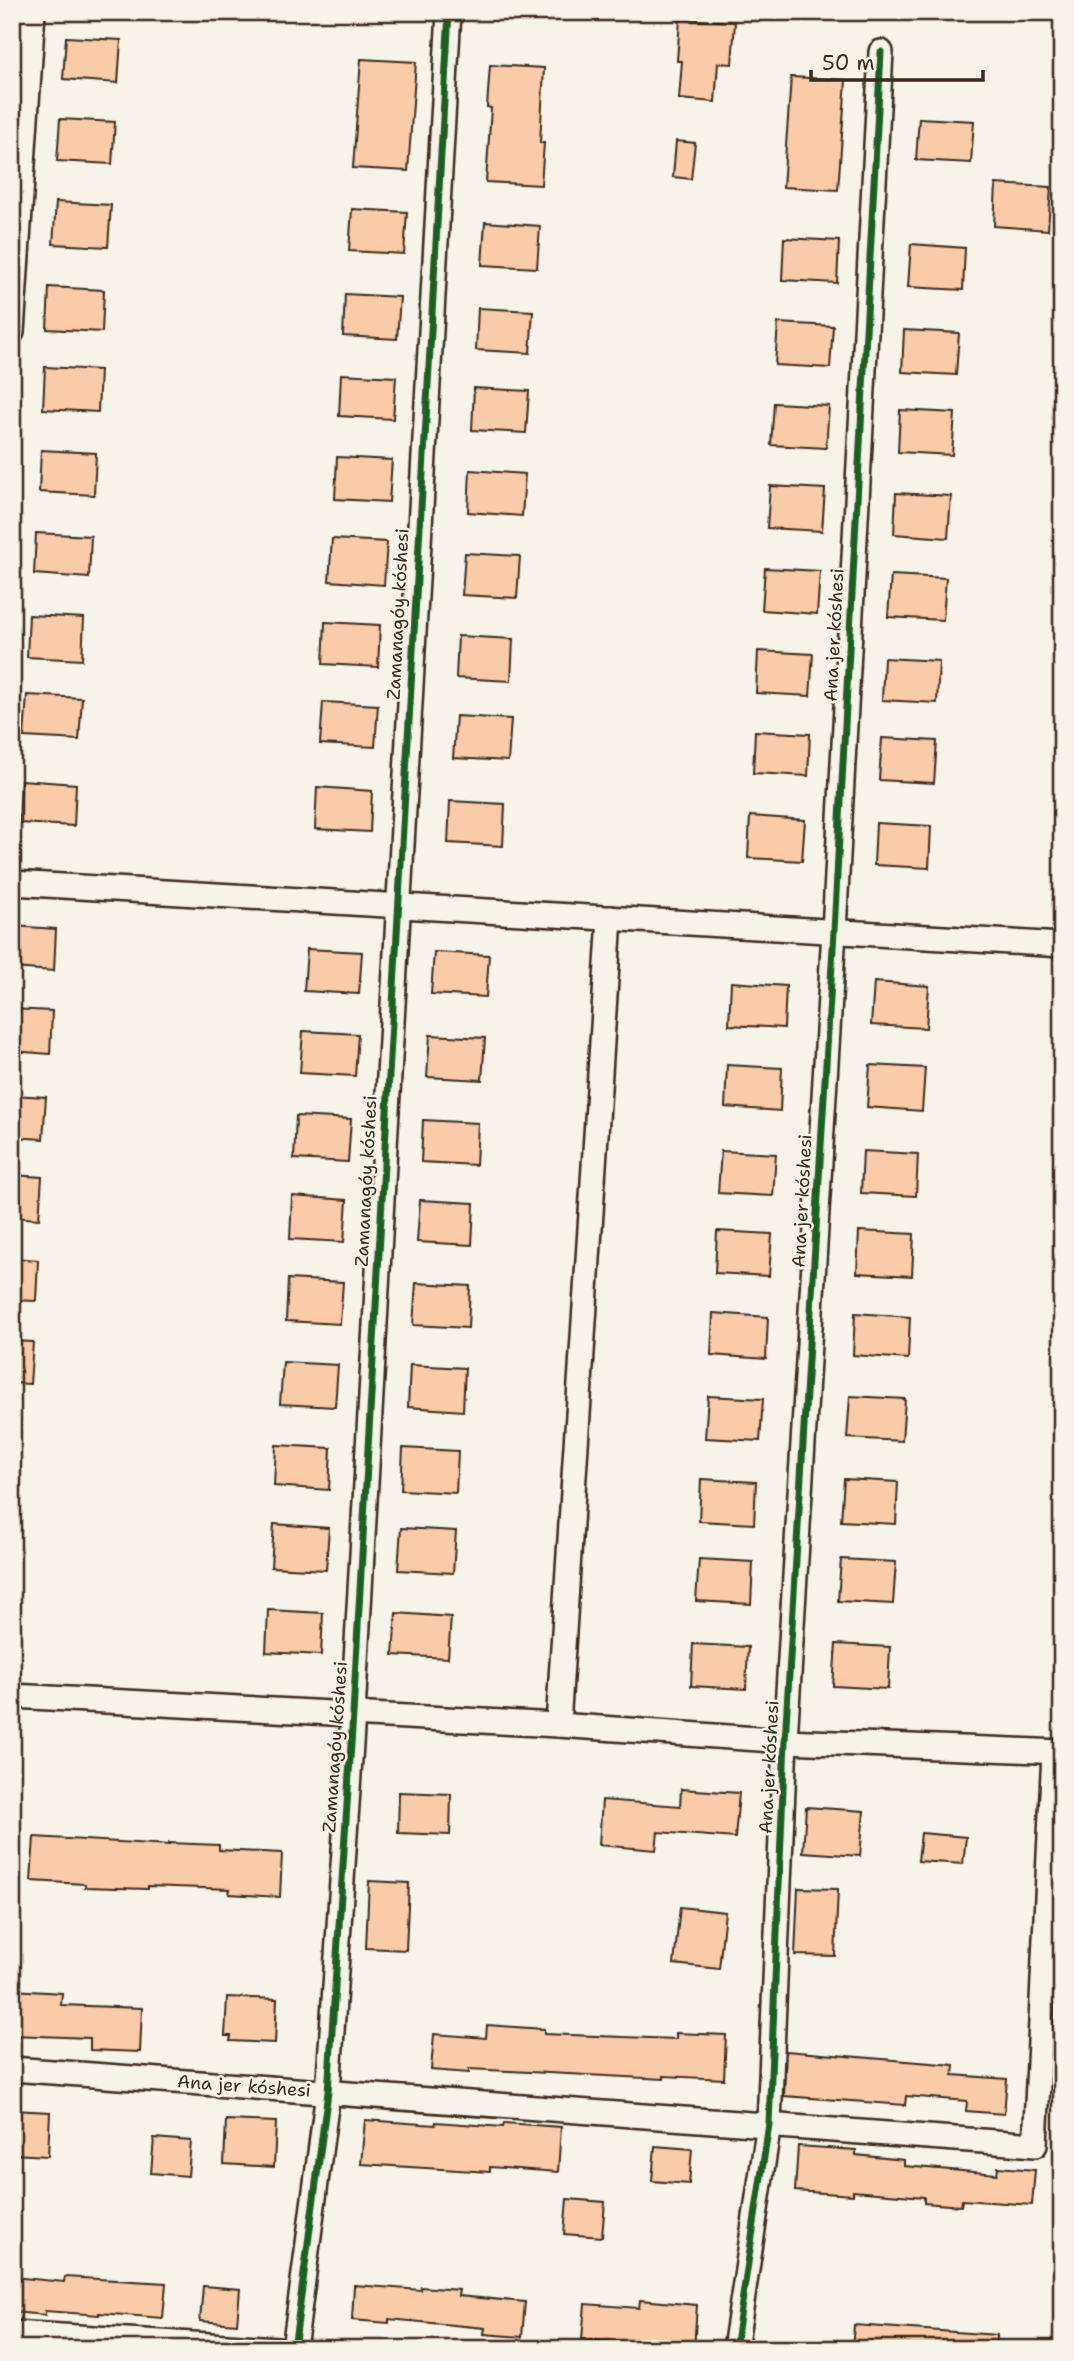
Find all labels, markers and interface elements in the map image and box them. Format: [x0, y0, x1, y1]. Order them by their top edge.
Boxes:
scale bar [811, 38, 983, 82]
text: 50 m [822, 49, 875, 77]
street label: Zamanagóy kóshesi [382, 528, 414, 700]
street label: Ana jer kóshesi [819, 568, 849, 702]
street label: Zamanagóy kóshesi [350, 1095, 382, 1267]
street label: Ana jer kóshesi [787, 1134, 817, 1268]
street label: Zamanagóy kóshesi [317, 1660, 353, 1834]
street label: Ana jer kóshesi [754, 1700, 784, 1834]
street label: Ana jer kóshesi [176, 2069, 312, 2103]

